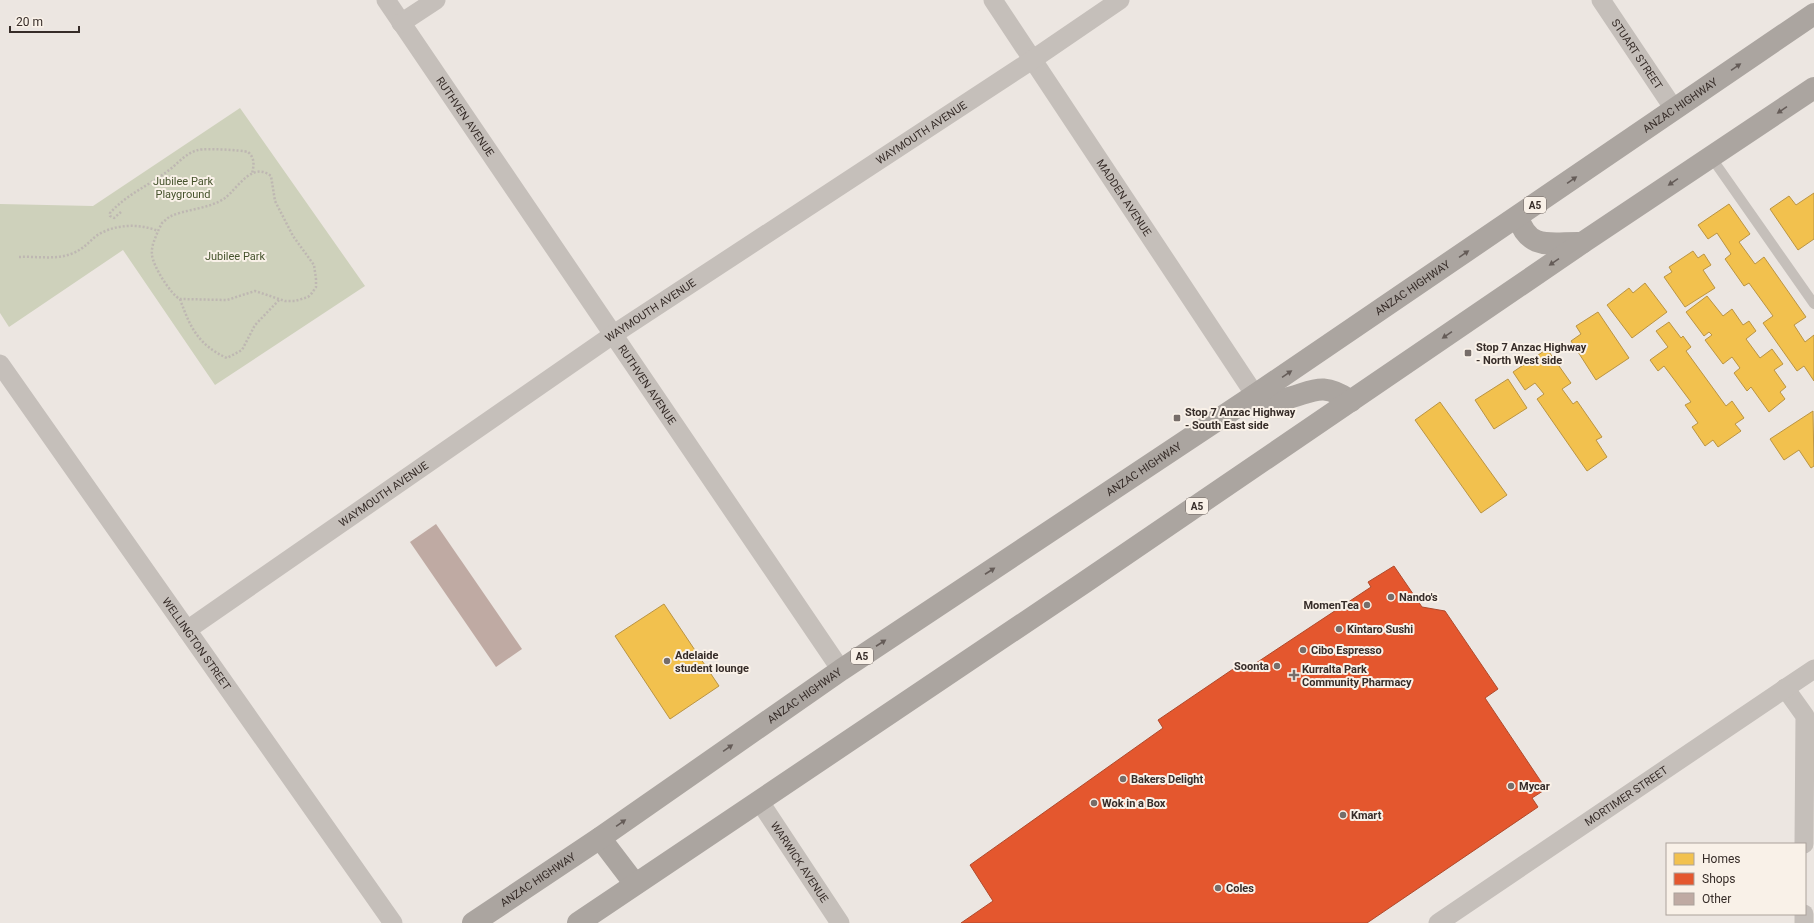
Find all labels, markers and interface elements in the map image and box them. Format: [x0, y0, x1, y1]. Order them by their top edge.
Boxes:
scale bar [10, 8, 79, 34]
text: 20 m [16, 15, 43, 29]
street label: STUART STREET [1609, 17, 1665, 92]
one-way arrow [1730, 63, 1742, 70]
street label: RUTHVEN AVENUE [433, 75, 496, 159]
street label: ANZAC HIGHWAY [1640, 75, 1721, 136]
street label: WAYMOUTH AVENUE [874, 99, 969, 167]
one-way arrow [1776, 106, 1787, 113]
street label: MADDEN AVENUE [1093, 157, 1154, 239]
park label: Jubilee Park Playground [153, 175, 214, 201]
one-way arrow [1566, 176, 1577, 184]
one-way arrow [1668, 178, 1679, 186]
road number: A5 [1524, 197, 1546, 213]
park label: Jubilee Park [205, 250, 266, 263]
one-way arrow [1459, 250, 1470, 257]
street label: ANZAC HIGHWAY [1373, 258, 1453, 318]
one-way arrow [1549, 258, 1559, 266]
street label: WAYMOUTH AVENUE [603, 276, 698, 345]
one-way arrow [1441, 331, 1452, 339]
place label: Stop 7 Anzac Highway - North West side [1476, 341, 1587, 367]
street label: RUTHVEN AVENUE [615, 343, 678, 427]
marker: Stop 7 Anzac Highway - North West side [1463, 348, 1473, 358]
one-way arrow [1281, 370, 1293, 377]
place label: Stop 7 Anzac Highway - South East side [1185, 406, 1296, 432]
marker: Stop 7 Anzac Highway - South East side [1172, 413, 1182, 423]
street label: ANZAC HIGHWAY [1104, 439, 1184, 499]
street label: WAYMOUTH AVENUE [337, 459, 431, 530]
road number: A5 [1186, 498, 1208, 514]
one-way arrow [984, 568, 996, 575]
place label: Nando's [1399, 591, 1438, 604]
marker: Nando's [1386, 592, 1396, 602]
street label: WELLINGTON STREET [159, 595, 233, 693]
place label: MomenTea [1303, 599, 1359, 612]
marker: MomenTea [1362, 600, 1372, 610]
place label: Kintaro Sushi [1347, 623, 1413, 636]
marker: Kintaro Sushi [1334, 624, 1344, 634]
one-way arrow [876, 639, 886, 647]
place label: Cibo Espresso [1311, 644, 1382, 657]
marker: Cibo Espresso [1298, 645, 1308, 655]
road number: A5 [851, 648, 873, 664]
place label: Adelaide student lounge [675, 649, 749, 675]
marker: Adelaide student lounge [662, 656, 672, 666]
place label: Soonta [1234, 660, 1269, 673]
marker: Soonta [1272, 661, 1282, 671]
place label: Kurralta Park Community Pharmacy [1302, 663, 1412, 689]
street label: ANZAC HIGHWAY [765, 665, 845, 726]
marker: Kurralta Park Community Pharmacy [1289, 670, 1299, 680]
one-way arrow [723, 744, 733, 752]
street label: MORTIMER STREET [1582, 763, 1671, 829]
place label: Bakers Delight [1131, 773, 1203, 786]
marker: Bakers Delight [1118, 774, 1128, 784]
place label: Mycar [1519, 780, 1550, 793]
marker: Mycar [1506, 781, 1516, 791]
place label: Wok in a Box [1102, 797, 1166, 810]
marker: Wok in a Box [1089, 798, 1099, 808]
place label: Kmart [1351, 809, 1382, 822]
marker: Kmart [1338, 810, 1348, 820]
one-way arrow [616, 819, 627, 827]
street label: WARWICK AVENUE [768, 819, 831, 905]
legend [1666, 843, 1806, 915]
street label: ANZAC HIGHWAY [498, 850, 579, 910]
text: Homes [1702, 852, 1740, 866]
text: Shops [1702, 872, 1736, 886]
place label: Coles [1226, 882, 1254, 895]
marker: Coles [1213, 883, 1223, 893]
text: Other [1702, 892, 1731, 906]

